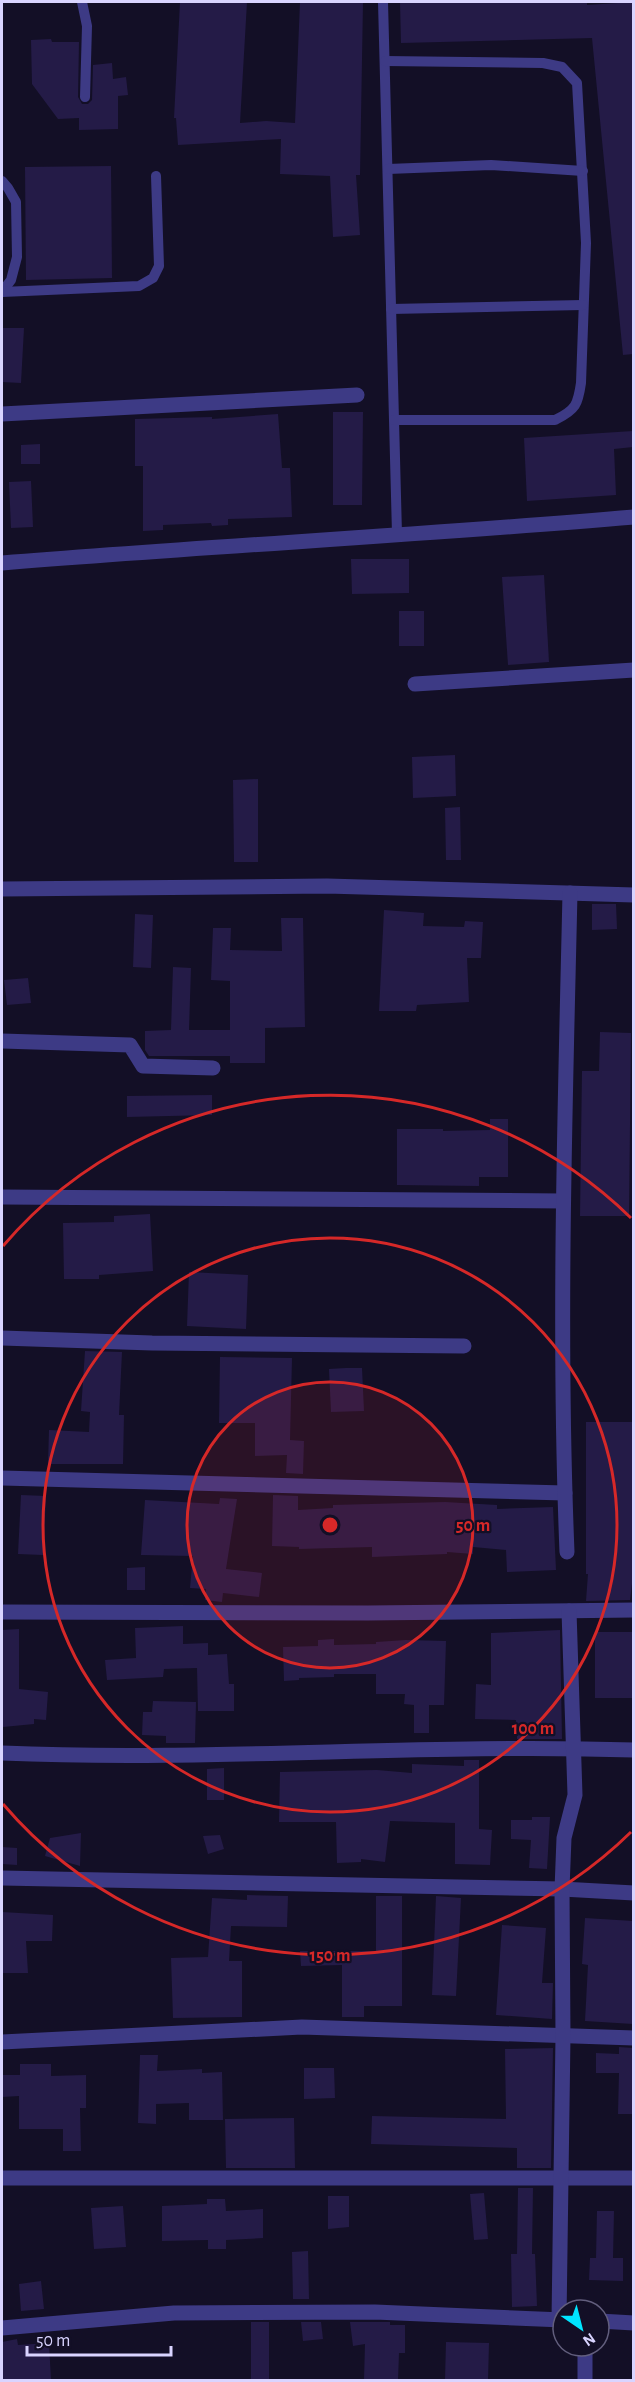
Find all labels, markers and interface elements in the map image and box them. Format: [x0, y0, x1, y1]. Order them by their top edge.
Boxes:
centre of rings [320, 1515, 340, 1535]
text: 50 m [456, 1517, 490, 1535]
text: 100 m [512, 1720, 554, 1738]
text: 150 m [310, 1947, 350, 1965]
north arrow [551, 2298, 611, 2358]
scale bar [27, 2319, 171, 2357]
text: N [580, 2330, 598, 2349]
text: 50 m [36, 2332, 70, 2350]

